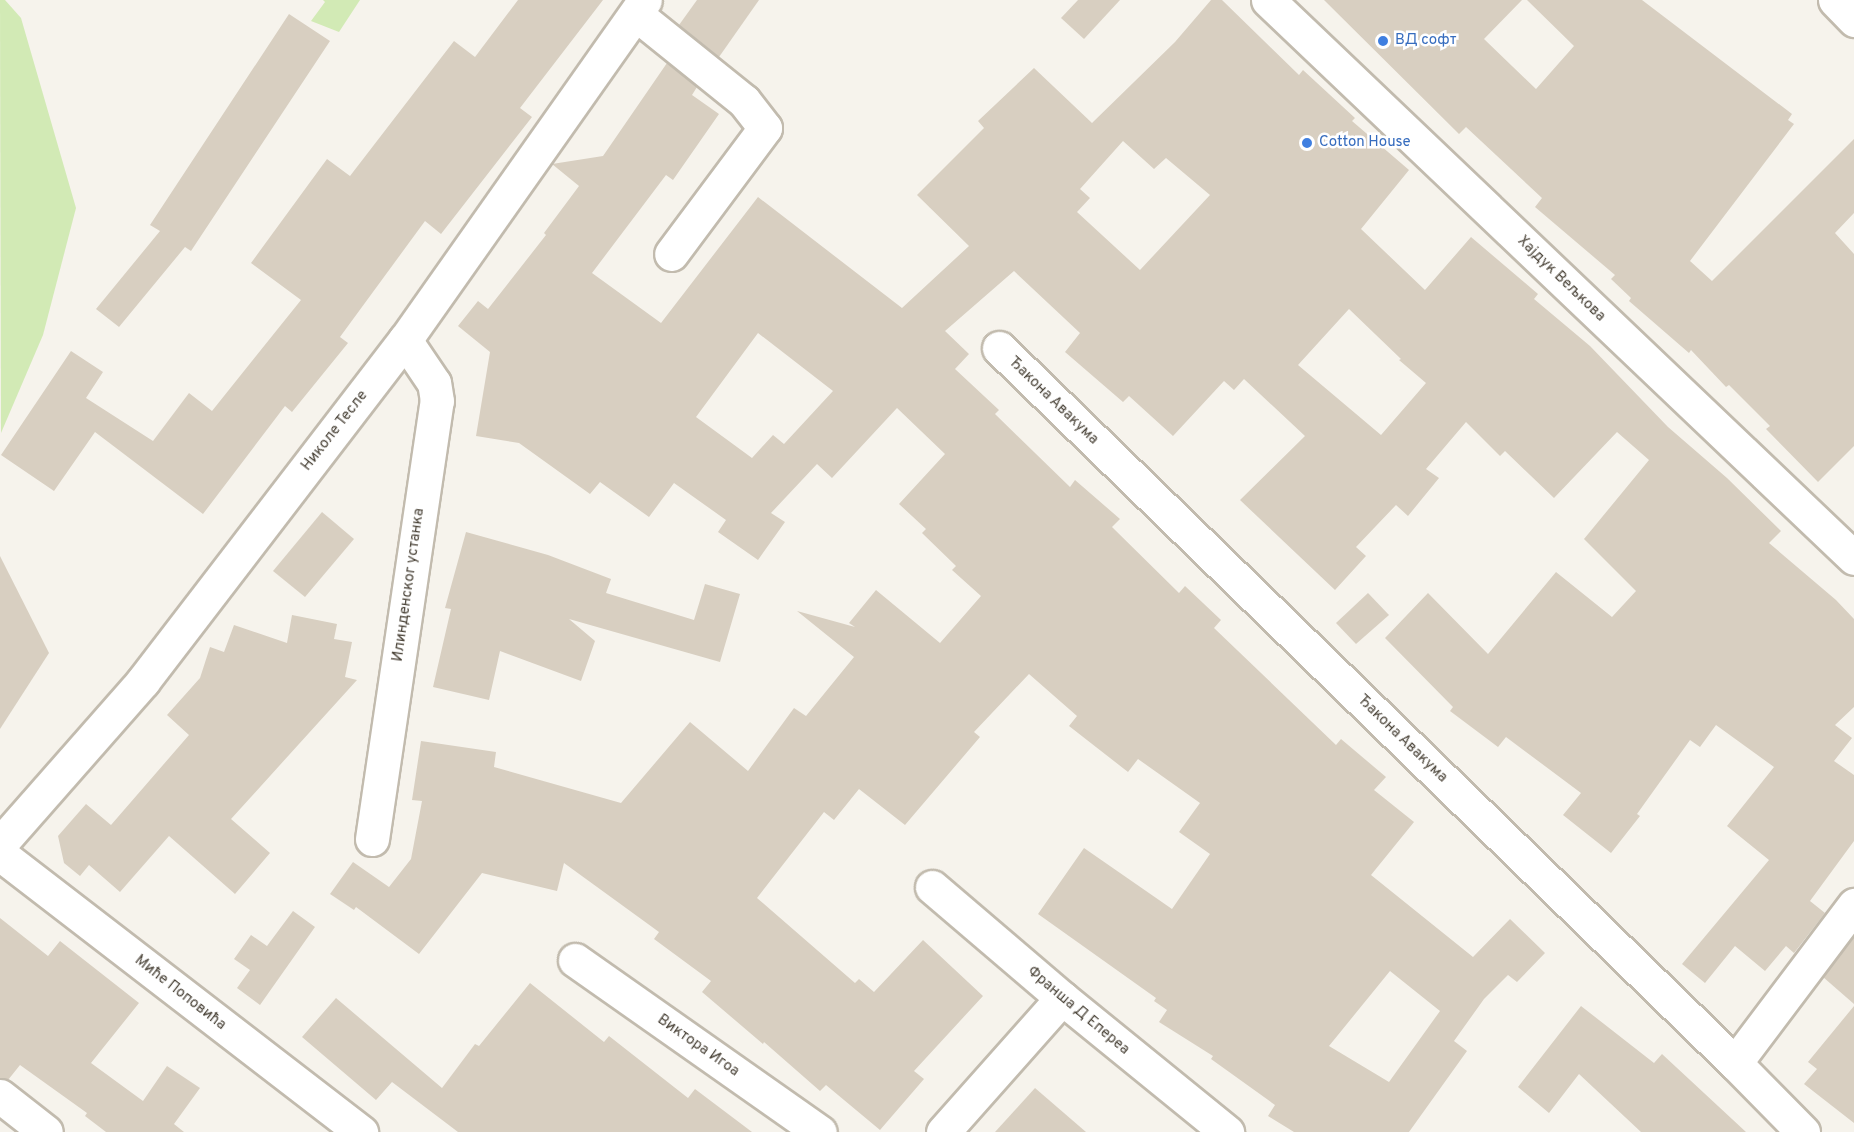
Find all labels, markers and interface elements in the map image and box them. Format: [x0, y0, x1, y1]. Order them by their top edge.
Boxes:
place label: ВД софт [1395, 32, 1457, 50]
marker: ВД софт [1376, 34, 1390, 48]
place label: Cotton House [1319, 134, 1411, 152]
marker: Cotton House [1300, 136, 1314, 150]
street label: Хајдук Вељкова [1513, 232, 1609, 326]
street label: Ђакона Авакума [1004, 353, 1102, 449]
street label: Николе Тесле [298, 387, 372, 475]
street label: Илинденског устанка [389, 507, 429, 663]
street label: Ђакона Авакума [1353, 691, 1451, 787]
street label: Миће Поповића [131, 952, 229, 1034]
street label: Франша Д Епереа [1023, 963, 1133, 1059]
street label: Виктора Игоа [654, 1011, 742, 1081]

